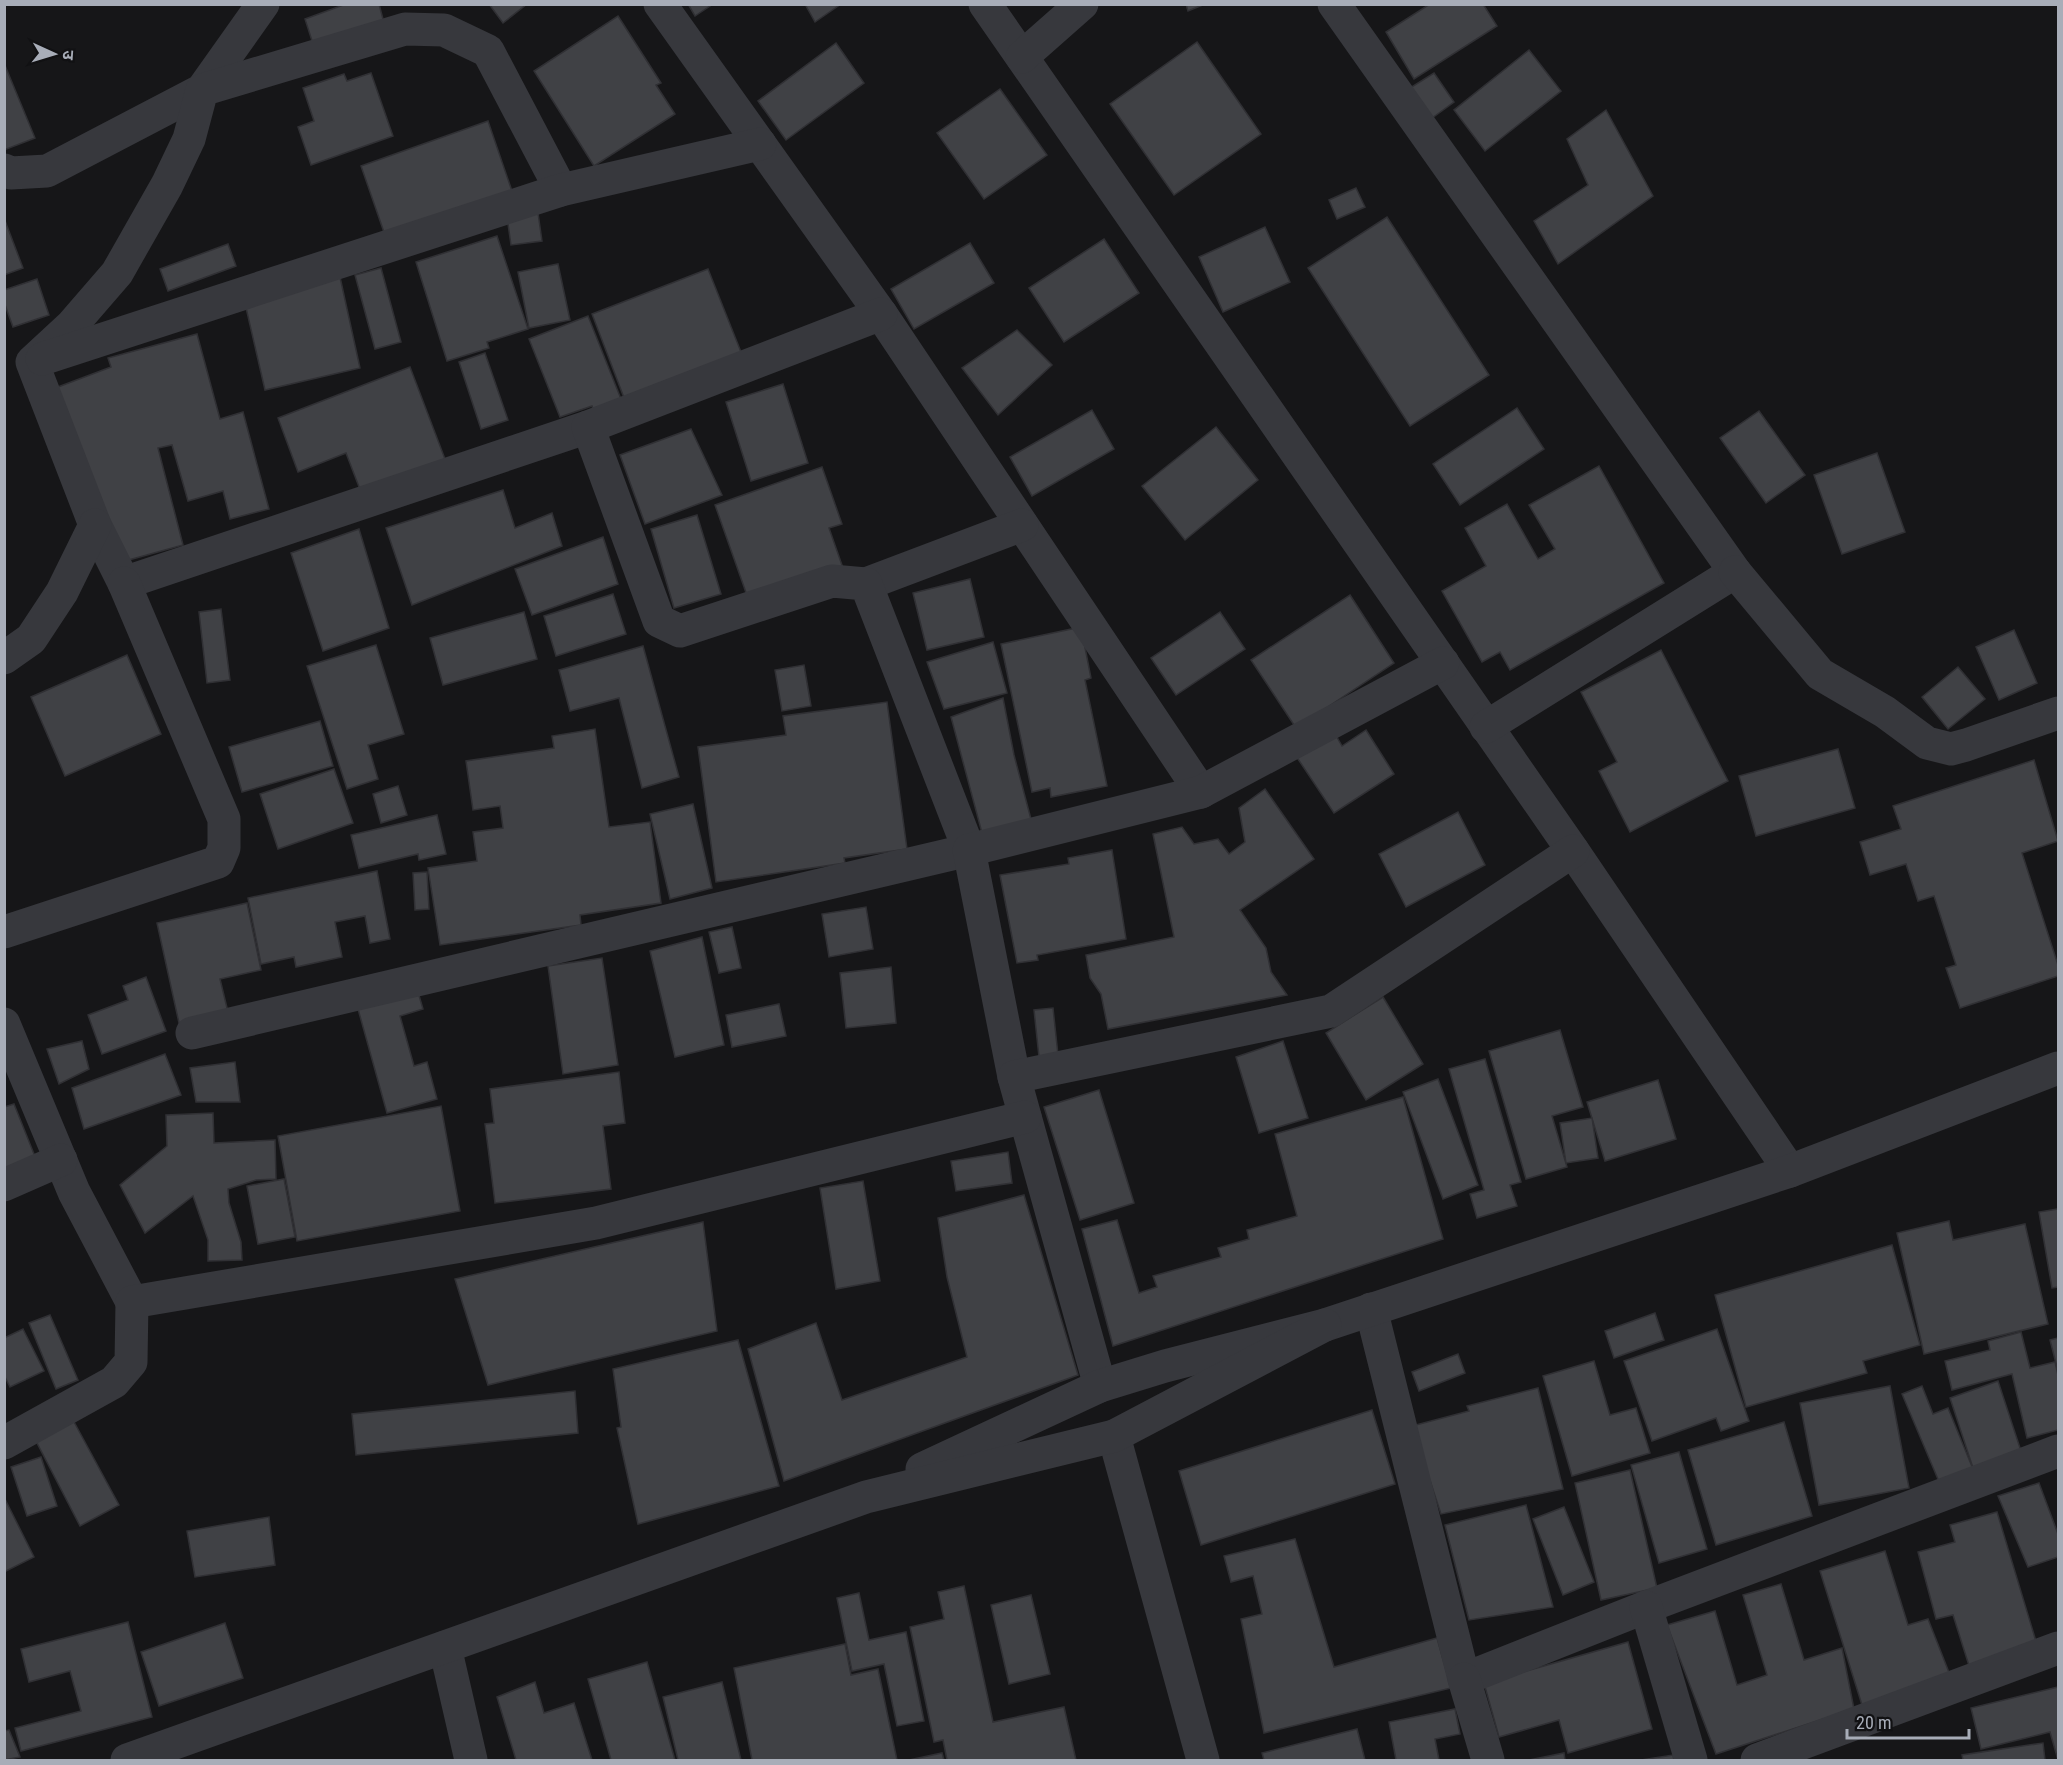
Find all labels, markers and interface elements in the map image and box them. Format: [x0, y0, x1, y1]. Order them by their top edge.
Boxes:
north arrow [24, 24, 84, 84]
text: उ [59, 50, 78, 61]
scale bar [1847, 1702, 1968, 1740]
text: 20 m [1856, 1712, 1891, 1733]

